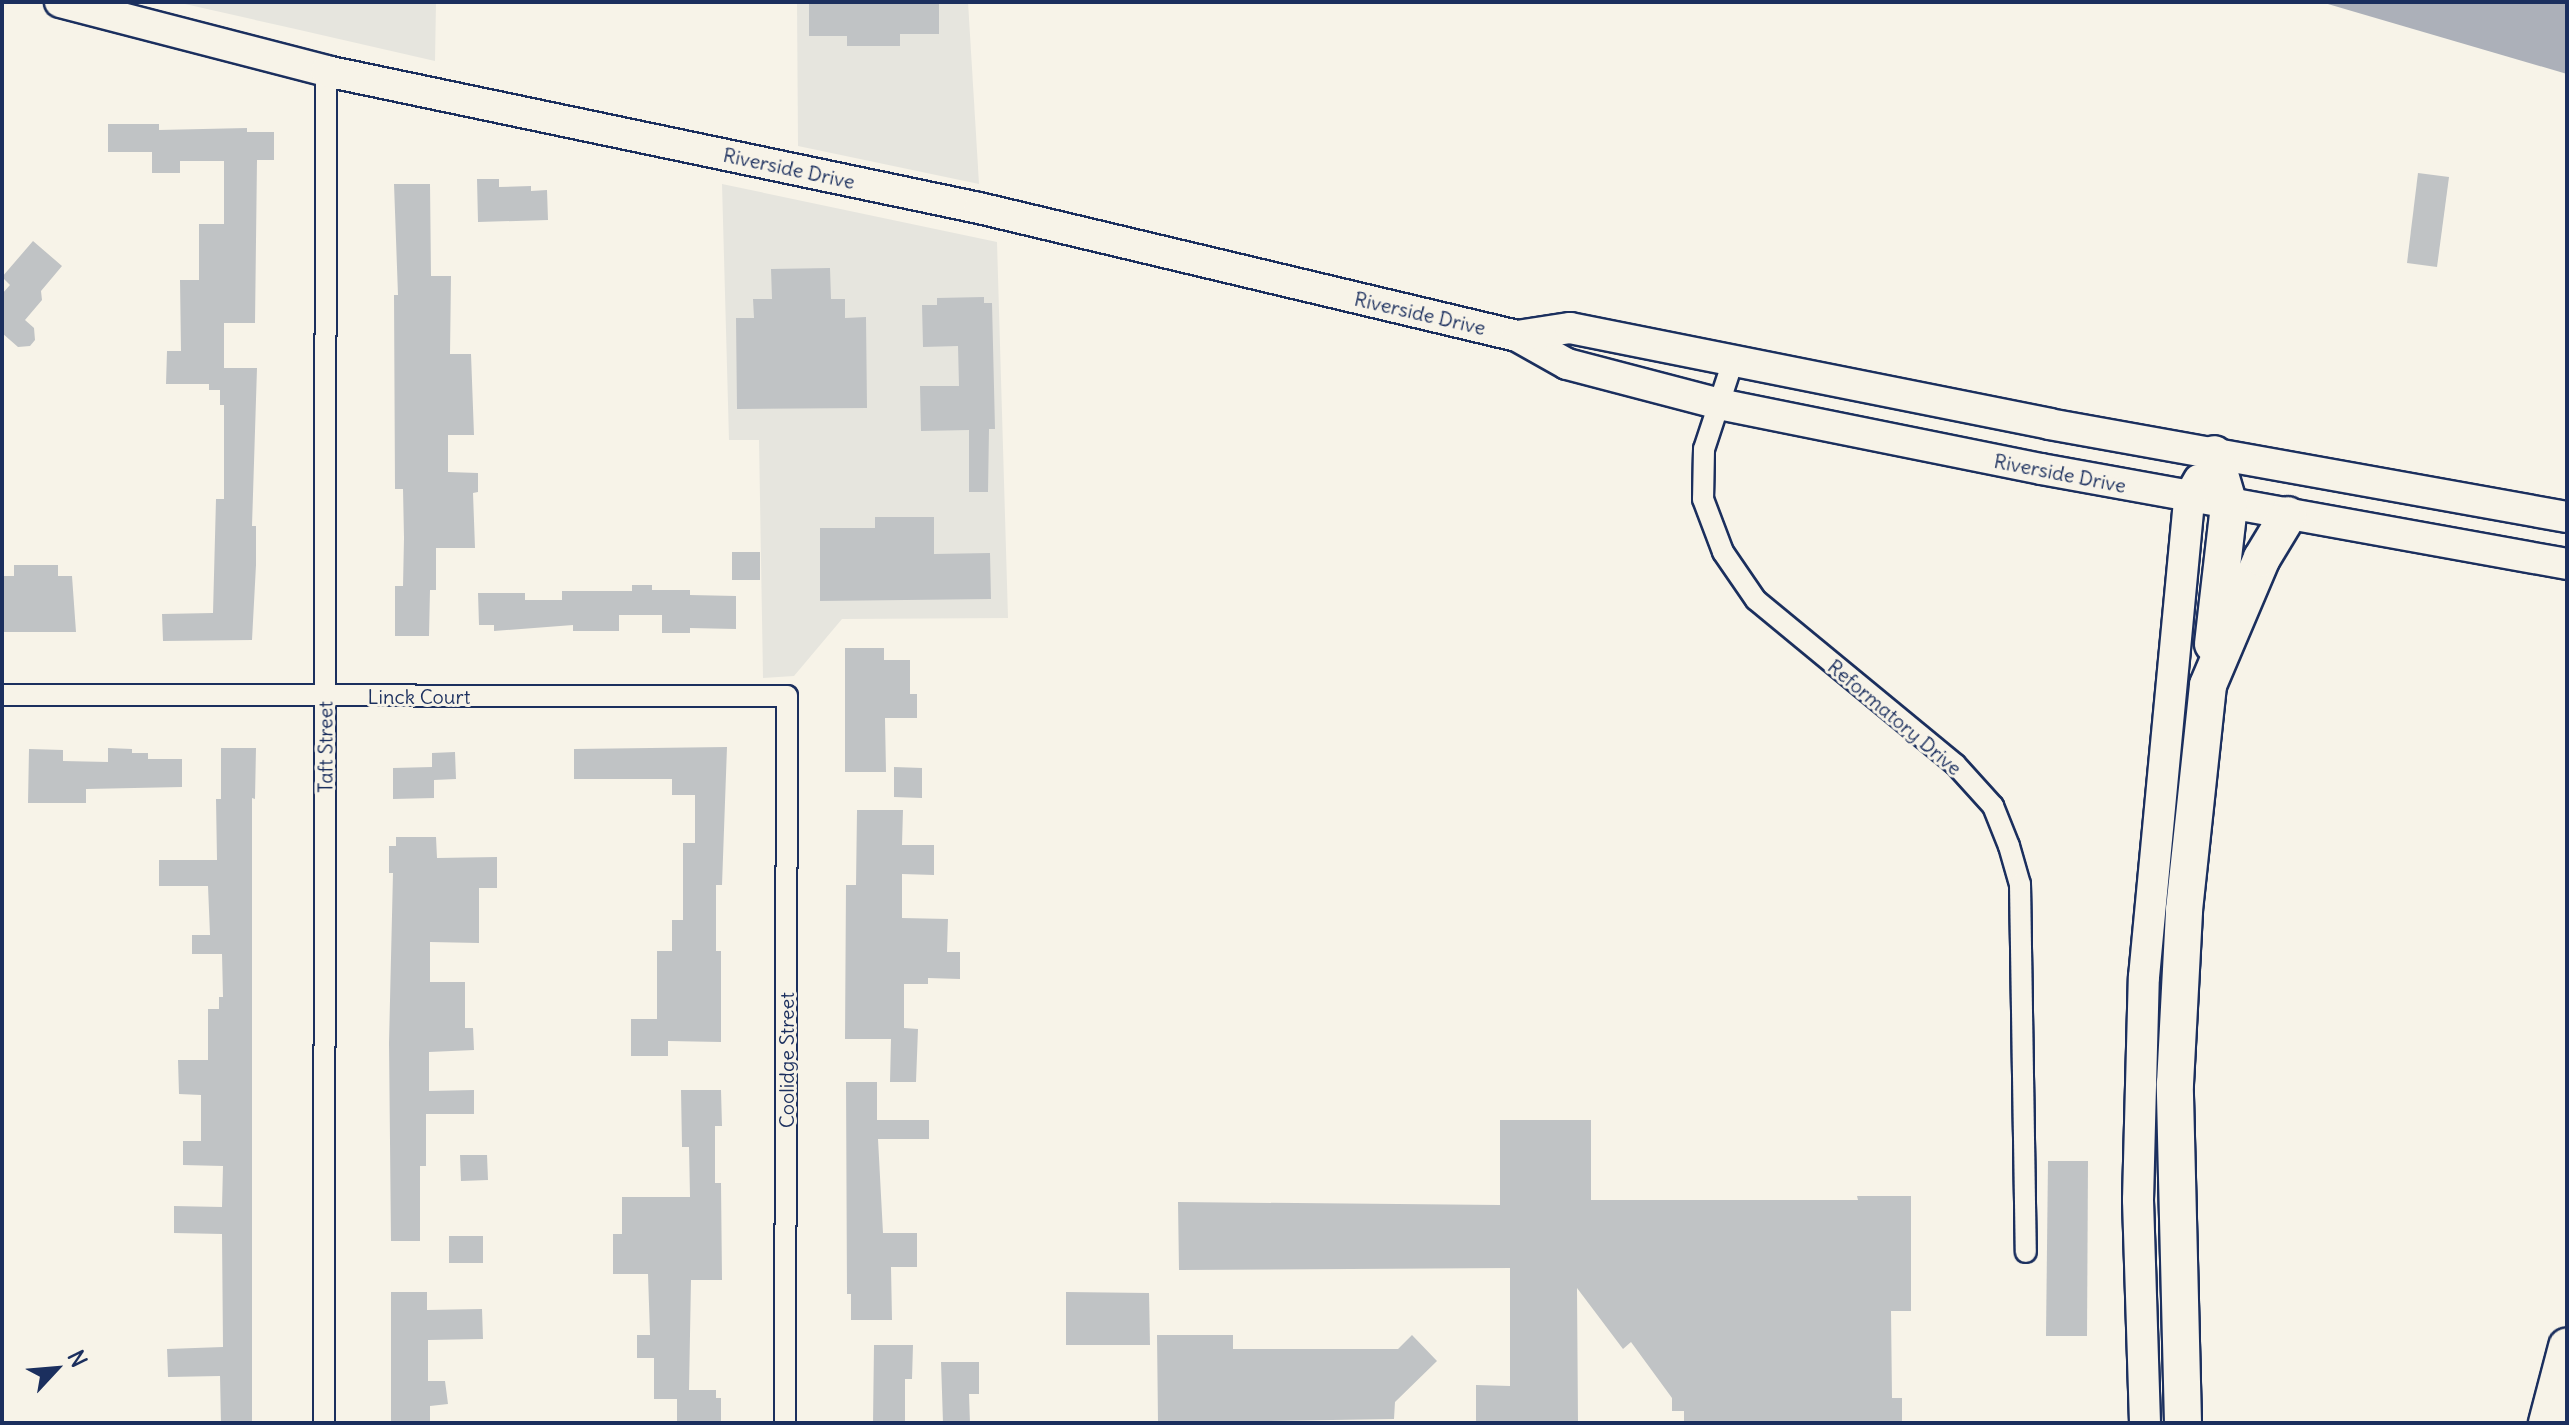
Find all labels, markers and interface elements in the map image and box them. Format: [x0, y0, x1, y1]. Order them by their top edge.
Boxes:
street label: Riverside Drive [721, 142, 857, 194]
street label: Riverside Drive [1352, 286, 1488, 340]
street label: Riverside Drive [1992, 448, 2128, 498]
street label: Reformatory Drive [1823, 654, 1967, 780]
street label: Linck Court [368, 684, 470, 708]
street label: Taft Street [313, 701, 337, 793]
street label: Coolidge Street [774, 992, 798, 1128]
north arrow [16, 1329, 96, 1409]
text: N [62, 1346, 93, 1371]

